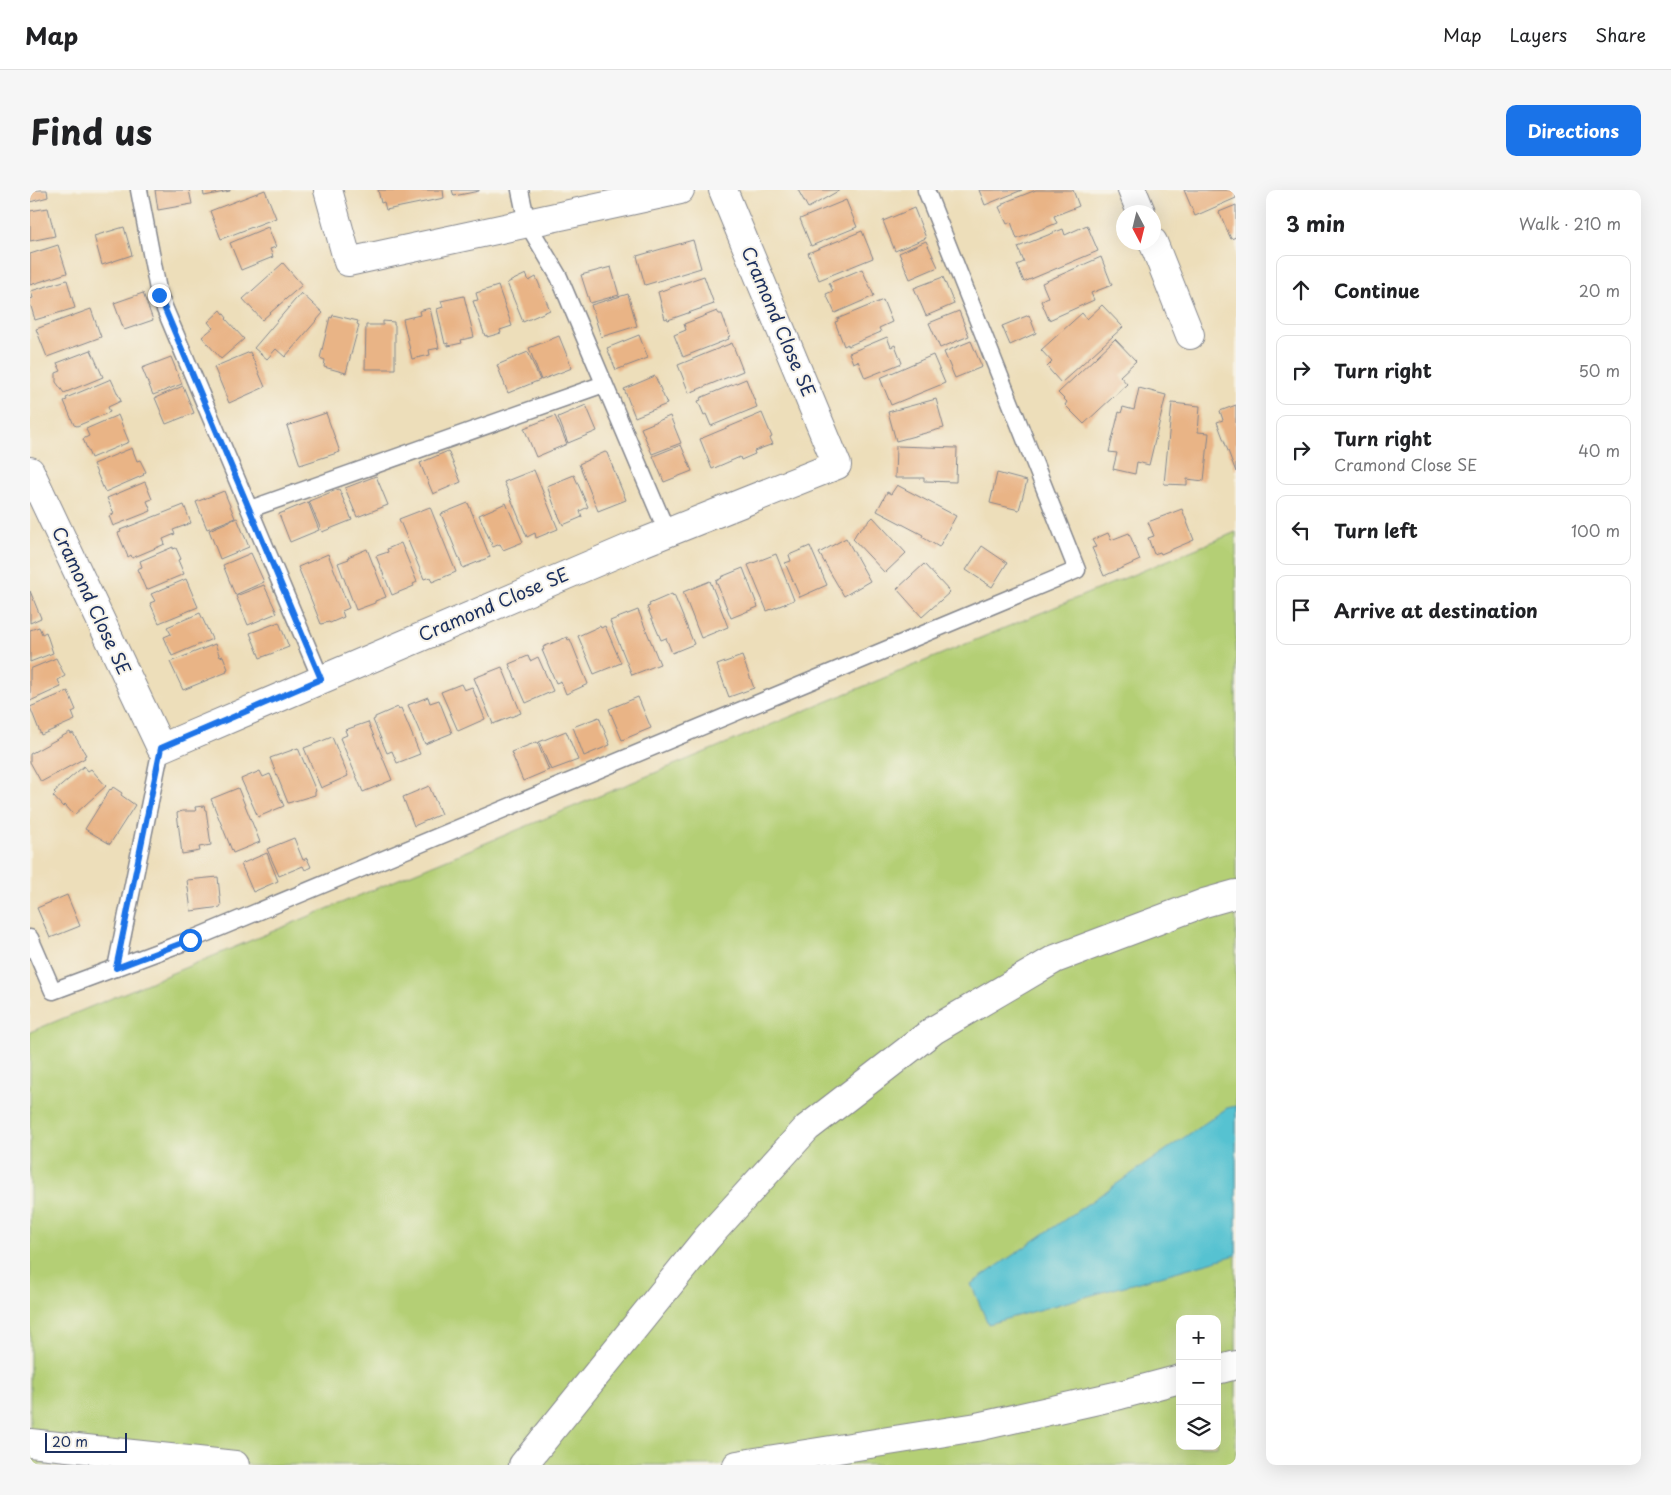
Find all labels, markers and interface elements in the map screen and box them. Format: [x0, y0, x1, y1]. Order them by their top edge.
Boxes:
text: Map [25, 17, 78, 53]
text: Map [1443, 21, 1482, 48]
text: Layers [1510, 21, 1567, 48]
text: Share [1595, 21, 1646, 48]
text: Find us [30, 104, 152, 157]
button: Directions [1506, 105, 1641, 156]
north arrow [1116, 205, 1161, 250]
text: 3 min [1286, 207, 1345, 239]
text: Walk · 210 m [1519, 211, 1621, 235]
street label: Cramond Close SE [735, 242, 823, 401]
icon: ahead [1287, 276, 1315, 304]
text: Continue [1334, 276, 1420, 304]
text: 20 m [1579, 278, 1620, 302]
route end [148, 284, 171, 307]
icon: right [1287, 356, 1315, 384]
text: Turn right [1334, 356, 1432, 384]
text: 50 m [1579, 358, 1620, 382]
text: Turn right [1334, 424, 1432, 452]
icon: right [1287, 436, 1315, 464]
text: 40 m [1578, 438, 1620, 462]
text: Cramond Close SE [1334, 452, 1477, 476]
icon: left [1287, 516, 1315, 544]
text: Turn left [1334, 516, 1418, 544]
text: 100 m [1571, 518, 1620, 542]
street label: Cramond Close SE [46, 522, 139, 679]
street label: Cramond Close SE [414, 560, 573, 648]
icon: arrive [1287, 596, 1315, 624]
text: Arrive at destination [1334, 596, 1538, 624]
route start [179, 929, 202, 952]
map controls [1176, 1315, 1221, 1450]
button: + [1176, 1315, 1221, 1360]
button: − [1176, 1360, 1221, 1405]
button: layers [1176, 1405, 1221, 1450]
scale bar [45, 1430, 128, 1453]
text: 20 m [52, 1431, 88, 1452]

